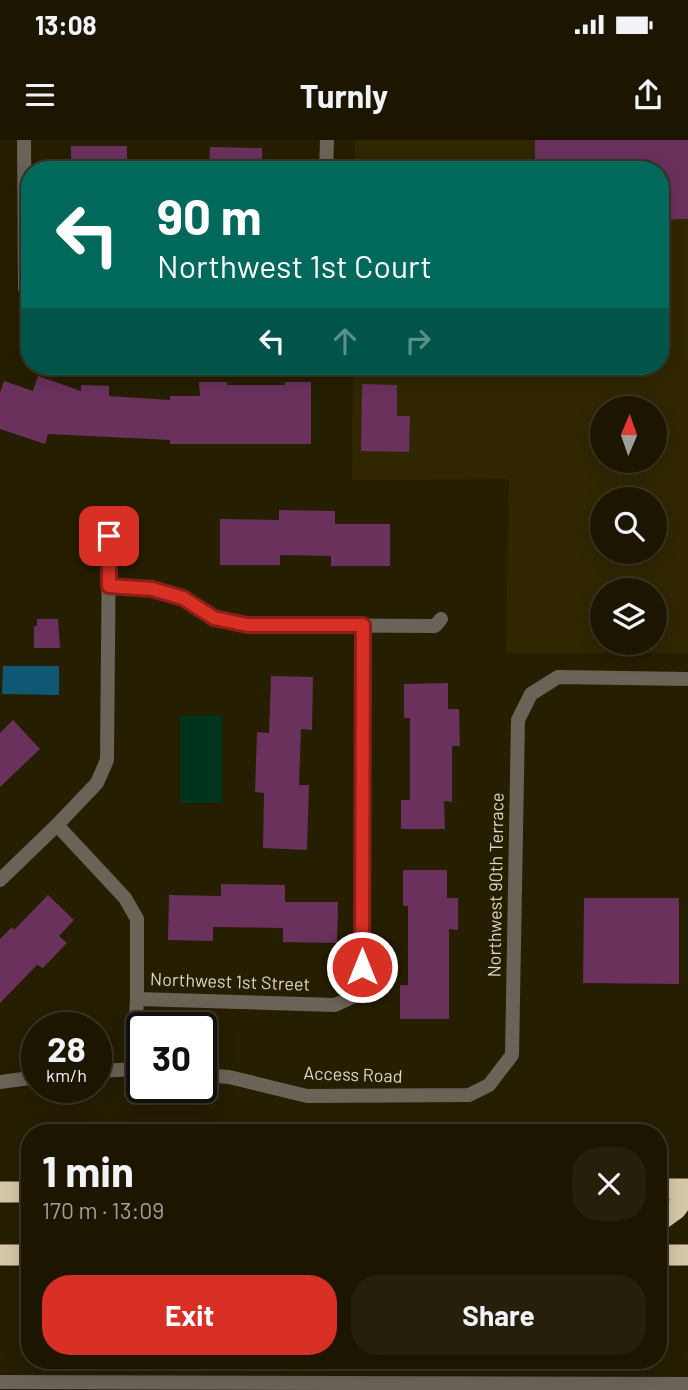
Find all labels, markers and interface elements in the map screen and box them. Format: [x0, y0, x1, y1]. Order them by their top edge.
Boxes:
text: 13:08 [35, 9, 97, 40]
icon: menu [21, 76, 59, 114]
text: Turnly [300, 76, 388, 114]
icon: share [629, 76, 667, 114]
text: 90 m [157, 186, 262, 245]
icon: left [42, 189, 133, 280]
text: Northwest 1st Court [157, 246, 432, 284]
icon: left [253, 322, 291, 360]
icon: ahead [326, 322, 364, 360]
icon: right [399, 322, 437, 360]
north arrow [590, 396, 667, 472]
map controls [590, 396, 667, 655]
button: search [590, 487, 667, 564]
pin [79, 506, 139, 566]
icon: arrive [90, 517, 128, 555]
button: layers [590, 578, 667, 655]
street label: Northwest 90th Terrace [482, 792, 508, 978]
position arrow [325, 930, 399, 1004]
street label: Northwest 1st Street [150, 967, 310, 995]
speed limit sign: 30 [126, 1012, 217, 1103]
text: 28 [47, 1027, 86, 1069]
street label: Access Road [303, 1061, 403, 1087]
text: km/h [46, 1064, 87, 1086]
text: 1 min [42, 1145, 134, 1195]
button: close [572, 1147, 646, 1221]
text: 170 m · 13:09 [42, 1196, 164, 1224]
button: Exit [42, 1275, 337, 1355]
button: Share [351, 1275, 646, 1355]

